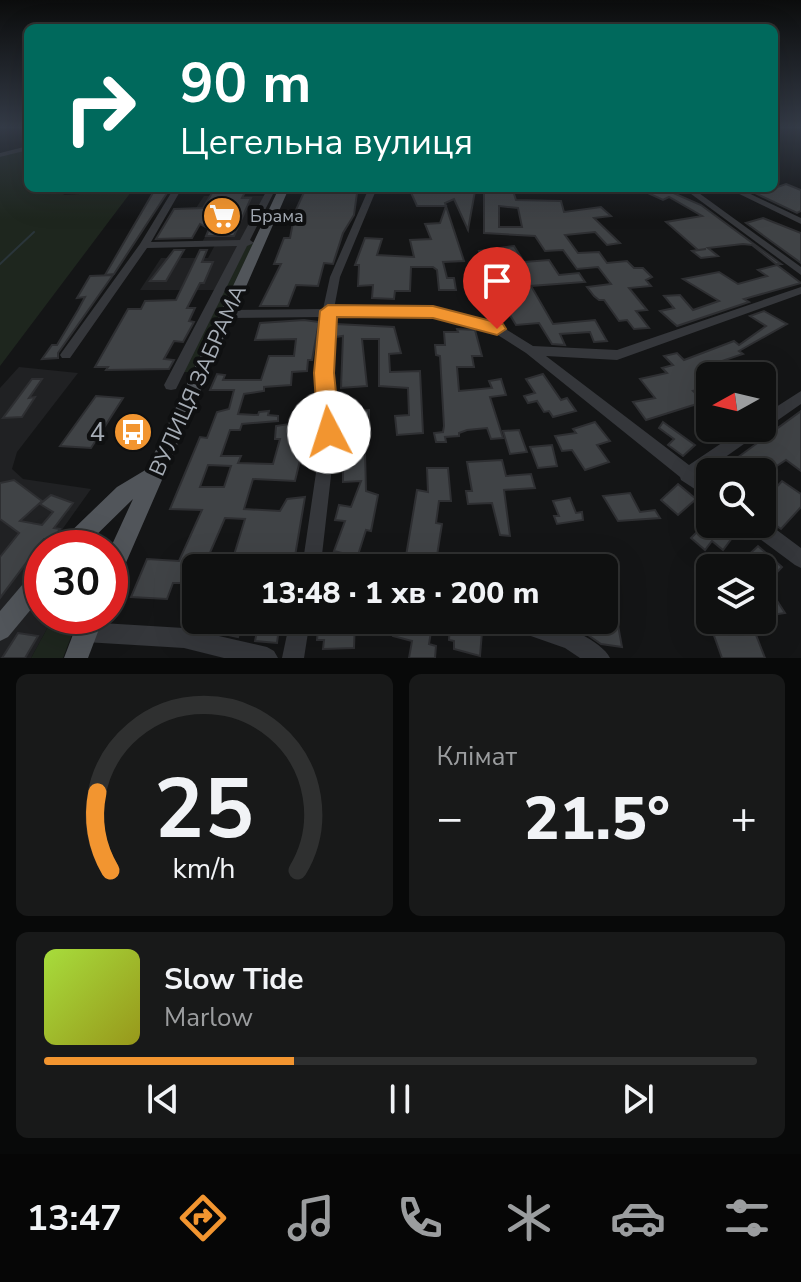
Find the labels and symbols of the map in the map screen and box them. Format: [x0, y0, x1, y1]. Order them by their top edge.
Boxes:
supermarket icon: Брама [201, 195, 243, 237]
place label: Брама [250, 204, 304, 228]
pin [463, 247, 531, 329]
street label: ВУЛИЦЯ ЗАБРАМА [142, 280, 254, 481]
north arrow [696, 362, 776, 442]
position arrow [287, 390, 371, 474]
bus stop icon: 4 [112, 411, 154, 453]
place label: 4 [89, 415, 105, 450]
speed limit sign: 30 [24, 530, 128, 634]

